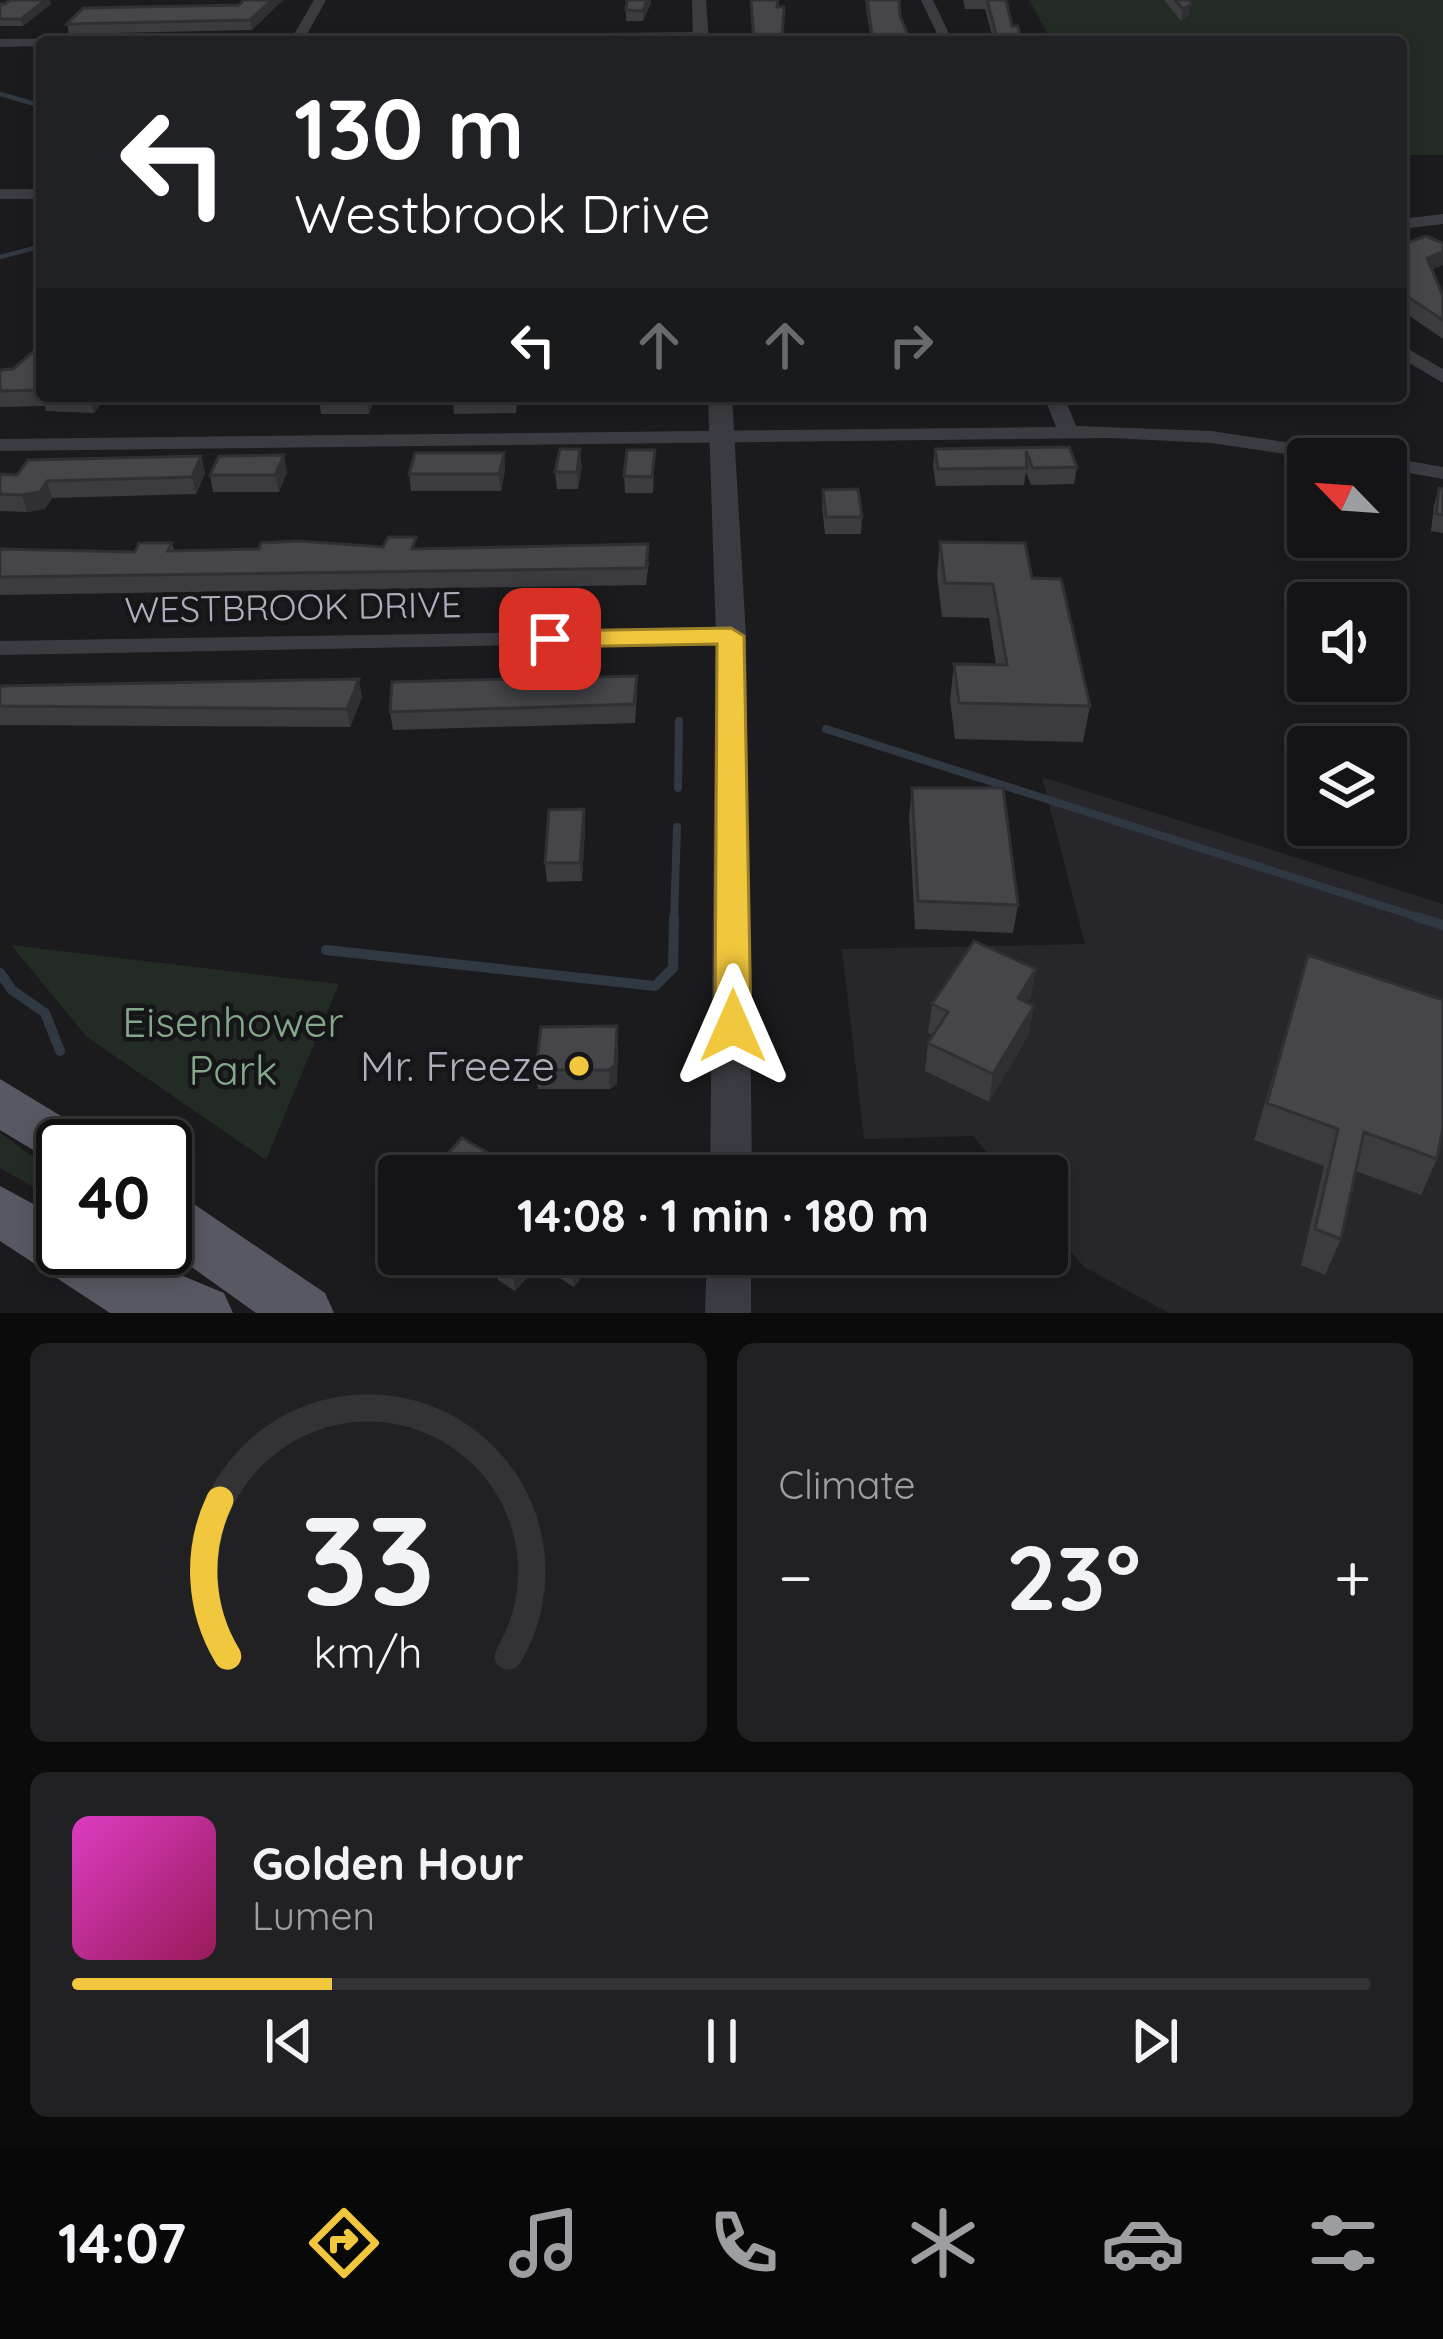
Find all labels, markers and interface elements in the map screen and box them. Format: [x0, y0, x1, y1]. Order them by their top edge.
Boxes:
text: 130 m [294, 75, 524, 180]
icon: left [96, 84, 252, 240]
text: Westbrook Drive [294, 179, 711, 247]
icon: left [500, 312, 566, 378]
icon: ahead [626, 312, 692, 378]
icon: ahead [752, 312, 818, 378]
icon: right [878, 312, 944, 378]
north arrow [1287, 438, 1407, 558]
map controls [1287, 438, 1407, 846]
street label: WESTBROOK DRIVE [124, 581, 462, 632]
button: sound [1287, 582, 1407, 702]
pin [499, 588, 601, 690]
icon: arrive [517, 606, 583, 672]
button: layers [1287, 726, 1407, 846]
position arrow [670, 963, 796, 1089]
park label: Eisenhower Park [122, 995, 344, 1096]
place label: Mr. Freeze [360, 1039, 555, 1092]
marker: Mr. Freeze [566, 1053, 592, 1079]
speed limit sign: 40 [36, 1119, 192, 1275]
text: 14:08 · 1 min · 180 m [517, 1187, 929, 1243]
text: Climate [779, 1460, 916, 1509]
text: 33 [301, 1480, 435, 1636]
text: 23° [1006, 1520, 1141, 1633]
text: − [779, 1535, 813, 1618]
text: + [1334, 1535, 1371, 1618]
text: km/h [314, 1624, 423, 1678]
text: Golden Hour [252, 1835, 524, 1891]
text: Lumen [252, 1891, 375, 1940]
icon: previous [256, 2008, 322, 2074]
icon: pause [689, 2008, 755, 2074]
icon: next [1122, 2008, 1188, 2074]
icon: directions [302, 2201, 386, 2285]
icon: music [502, 2201, 586, 2285]
icon: phone [702, 2201, 786, 2285]
icon: climate [901, 2201, 985, 2285]
icon: car [1101, 2201, 1185, 2285]
icon: filters [1301, 2201, 1385, 2285]
text: 14:07 [58, 2209, 186, 2277]

